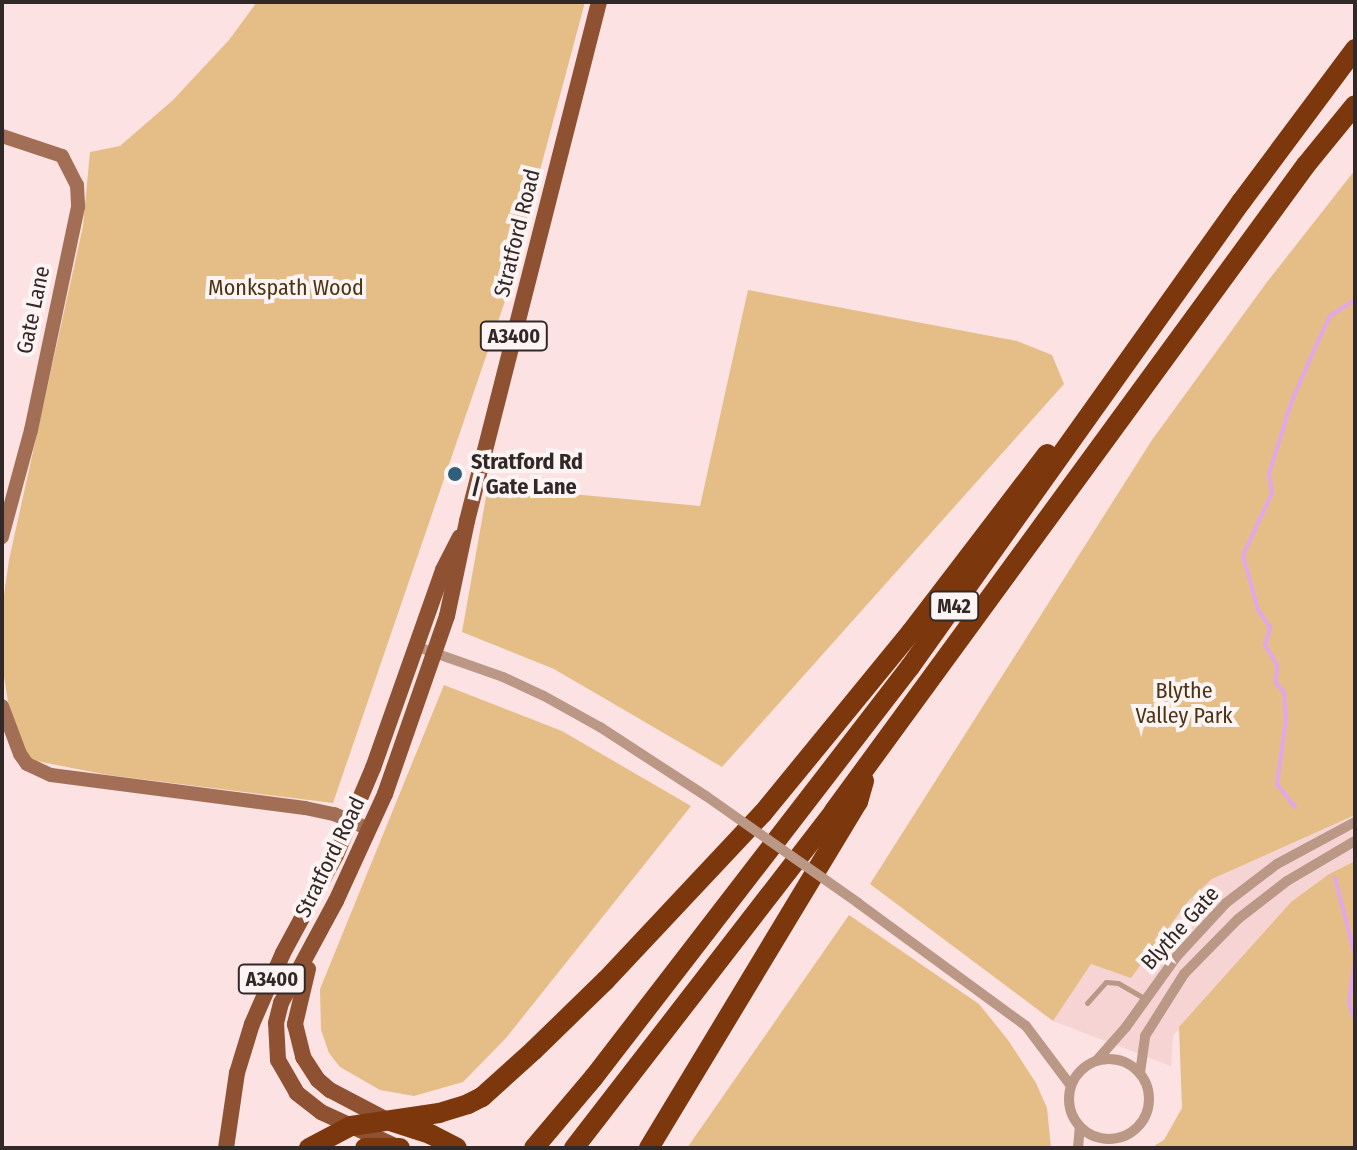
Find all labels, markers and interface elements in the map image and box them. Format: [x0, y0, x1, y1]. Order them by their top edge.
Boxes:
street label: Stratford Road [488, 166, 546, 300]
street label: Gate Lane [11, 264, 55, 356]
park label: Monkspath Wood [208, 275, 364, 301]
road number: A3400 [478, 320, 550, 352]
place label: Stratford Rd / Gate Lane [471, 448, 583, 500]
marker: Stratford Rd / Gate Lane [446, 465, 464, 483]
road number: M42 [928, 590, 980, 622]
park label: Blythe Valley Park [1135, 677, 1233, 728]
street label: Stratford Road [289, 792, 371, 922]
street label: Blythe Gate [1136, 881, 1224, 975]
road number: A3400 [236, 963, 308, 995]

